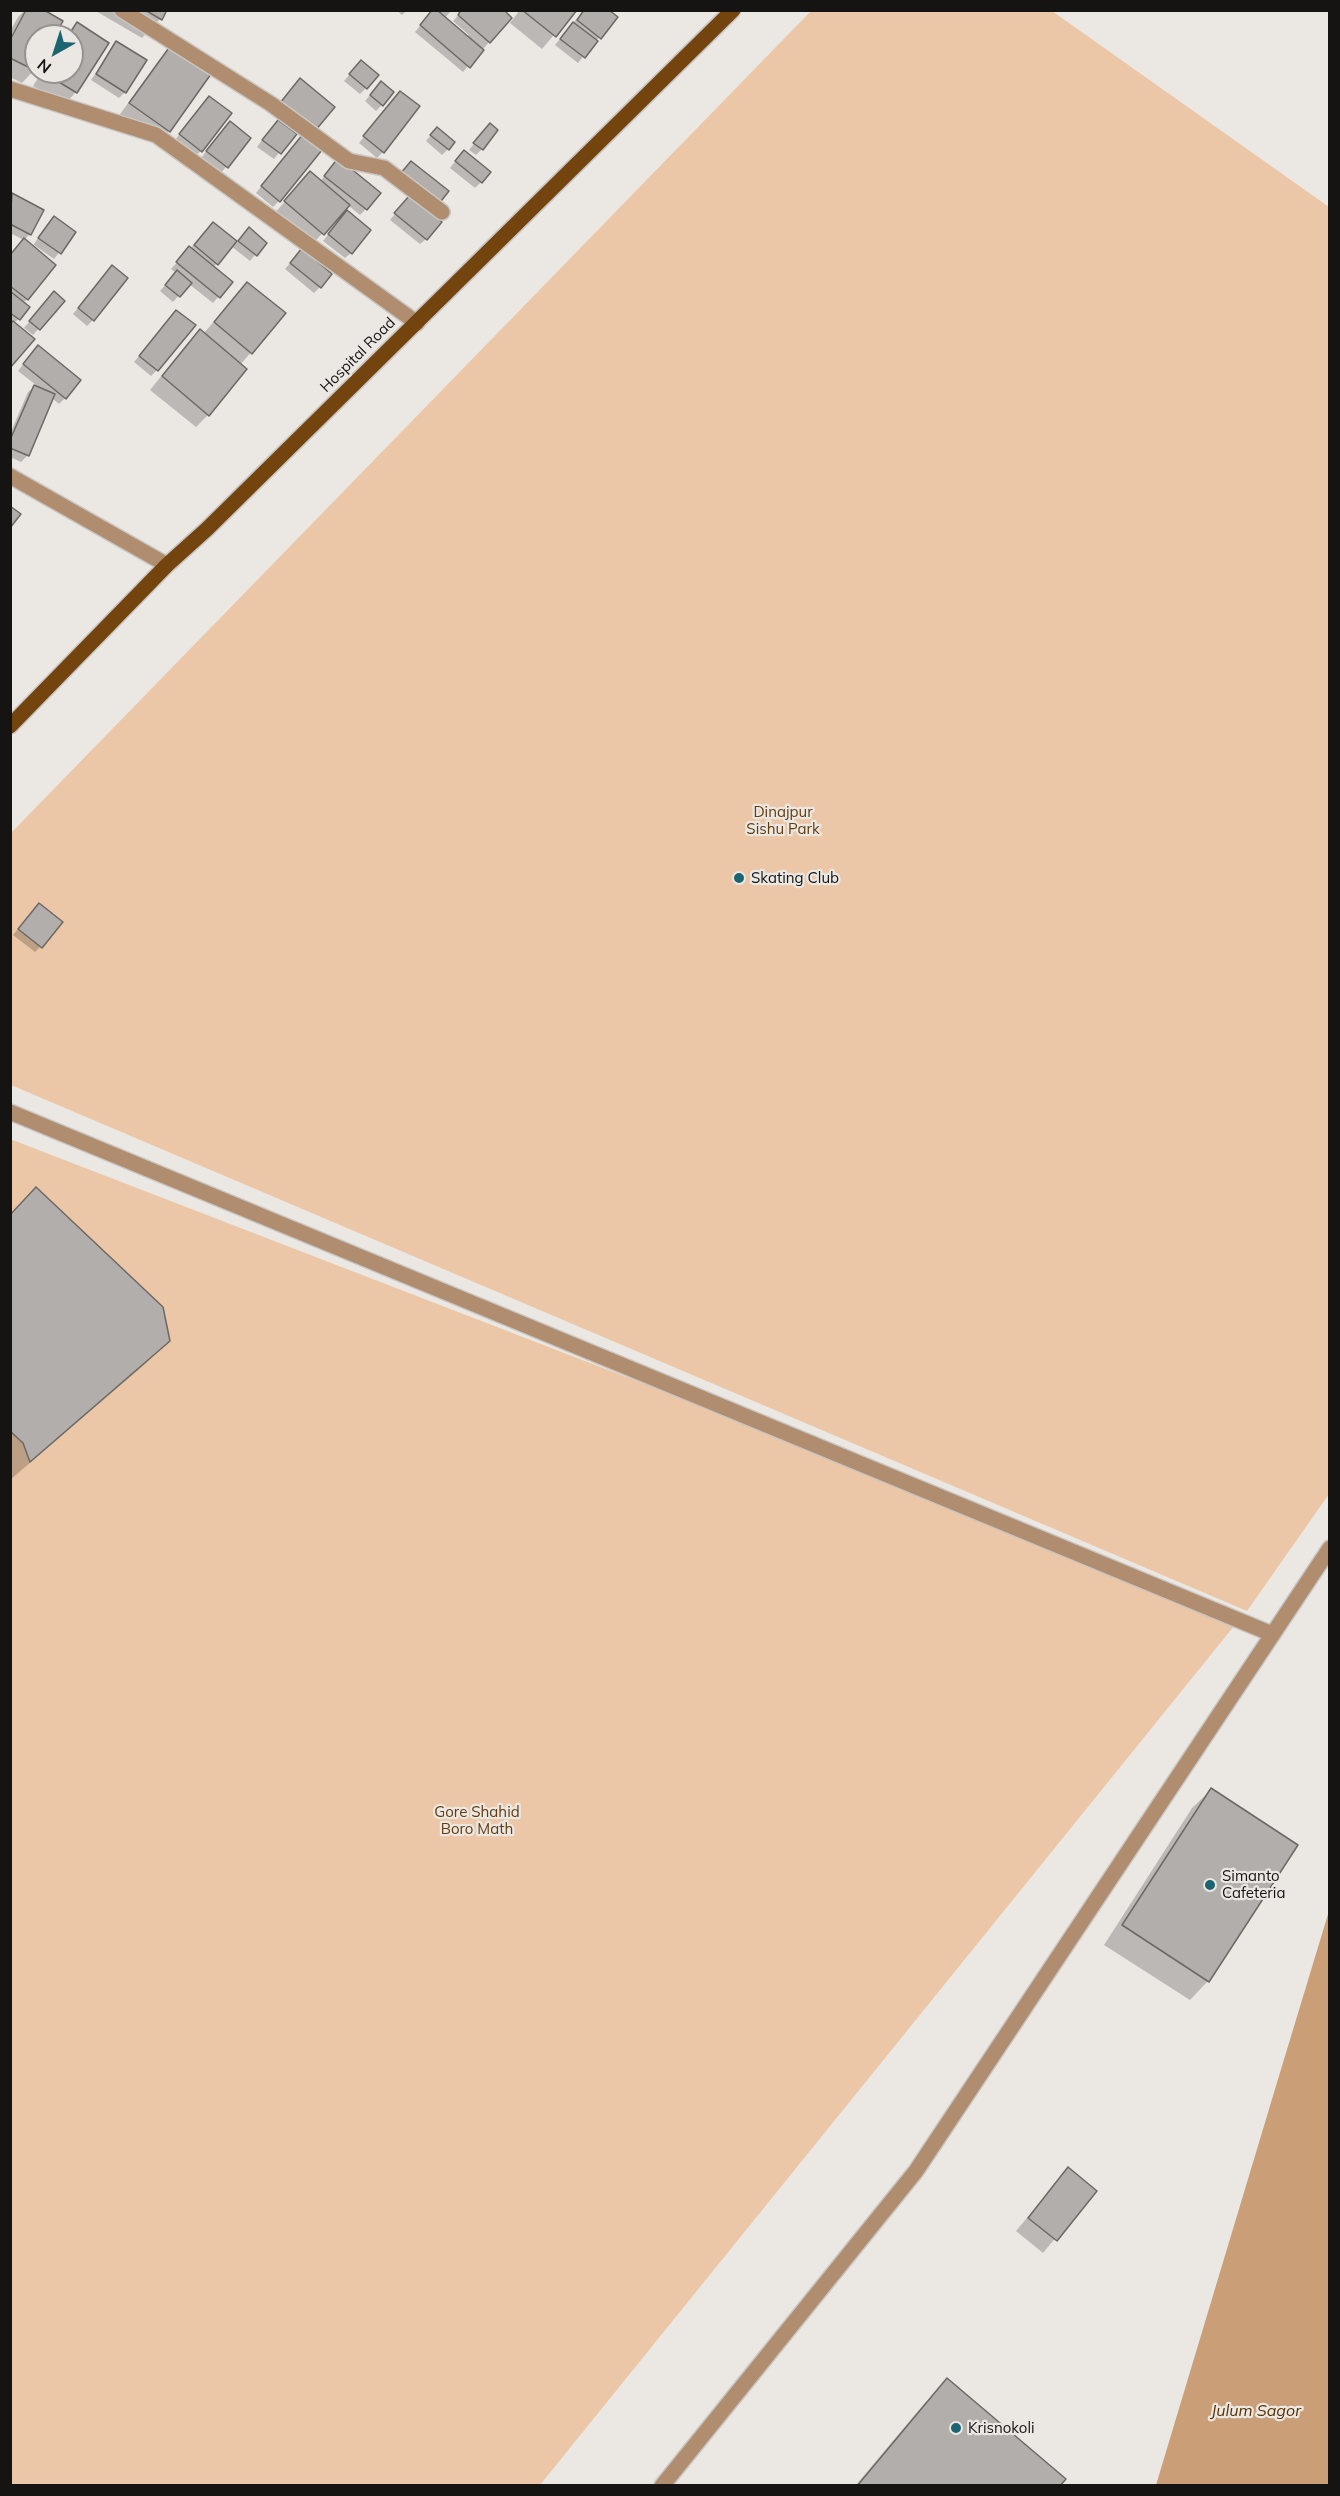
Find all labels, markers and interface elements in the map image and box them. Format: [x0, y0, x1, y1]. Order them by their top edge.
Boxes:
north arrow [24, 24, 84, 84]
text: N [33, 55, 55, 78]
street label: Hospital Road [317, 314, 399, 396]
park label: Dinajpur Sishu Park [746, 803, 820, 838]
place label: Skating Club [751, 869, 839, 887]
marker: Skating Club [732, 871, 746, 885]
park label: Gore Shahid Boro Math [434, 1803, 520, 1838]
place label: Simanto Cafeteria [1222, 1867, 1285, 1902]
marker: Simanto Cafeteria [1203, 1878, 1217, 1892]
water label: Julum Sagor [1211, 2401, 1301, 2421]
place label: Krisnokoli [968, 2419, 1035, 2437]
marker: Krisnokoli [949, 2421, 963, 2435]

